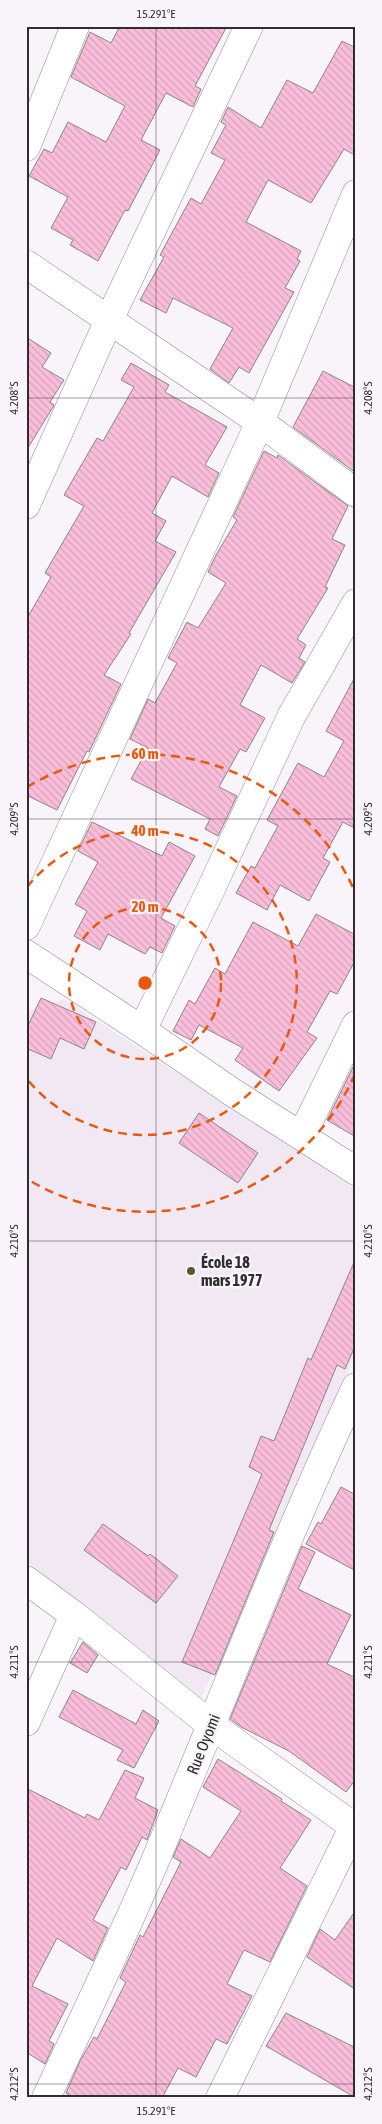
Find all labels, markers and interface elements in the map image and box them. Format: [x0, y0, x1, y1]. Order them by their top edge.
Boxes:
text: 15.291°E [137, 7, 175, 21]
text: 4.208°S [7, 381, 21, 415]
text: 4.208°S [361, 381, 375, 415]
text: 60 m [132, 745, 159, 762]
text: 4.209°S [7, 802, 21, 836]
text: 4.209°S [361, 802, 375, 836]
text: 40 m [131, 822, 159, 839]
text: 20 m [132, 898, 159, 915]
centre of rings [136, 974, 154, 992]
text: 4.210°S [7, 1224, 21, 1258]
text: 4.210°S [361, 1224, 375, 1258]
place label: École 18 mars 1977 [201, 1253, 263, 1289]
marker: École 18 mars 1977 [185, 1265, 197, 1277]
text: 4.211°S [7, 1645, 21, 1679]
text: 4.211°S [361, 1645, 375, 1679]
street label: Rue Oyomi [183, 1711, 224, 1777]
text: 4.212°S [7, 2067, 21, 2101]
text: 4.212°S [361, 2067, 375, 2101]
text: 15.291°E [137, 2104, 175, 2118]

